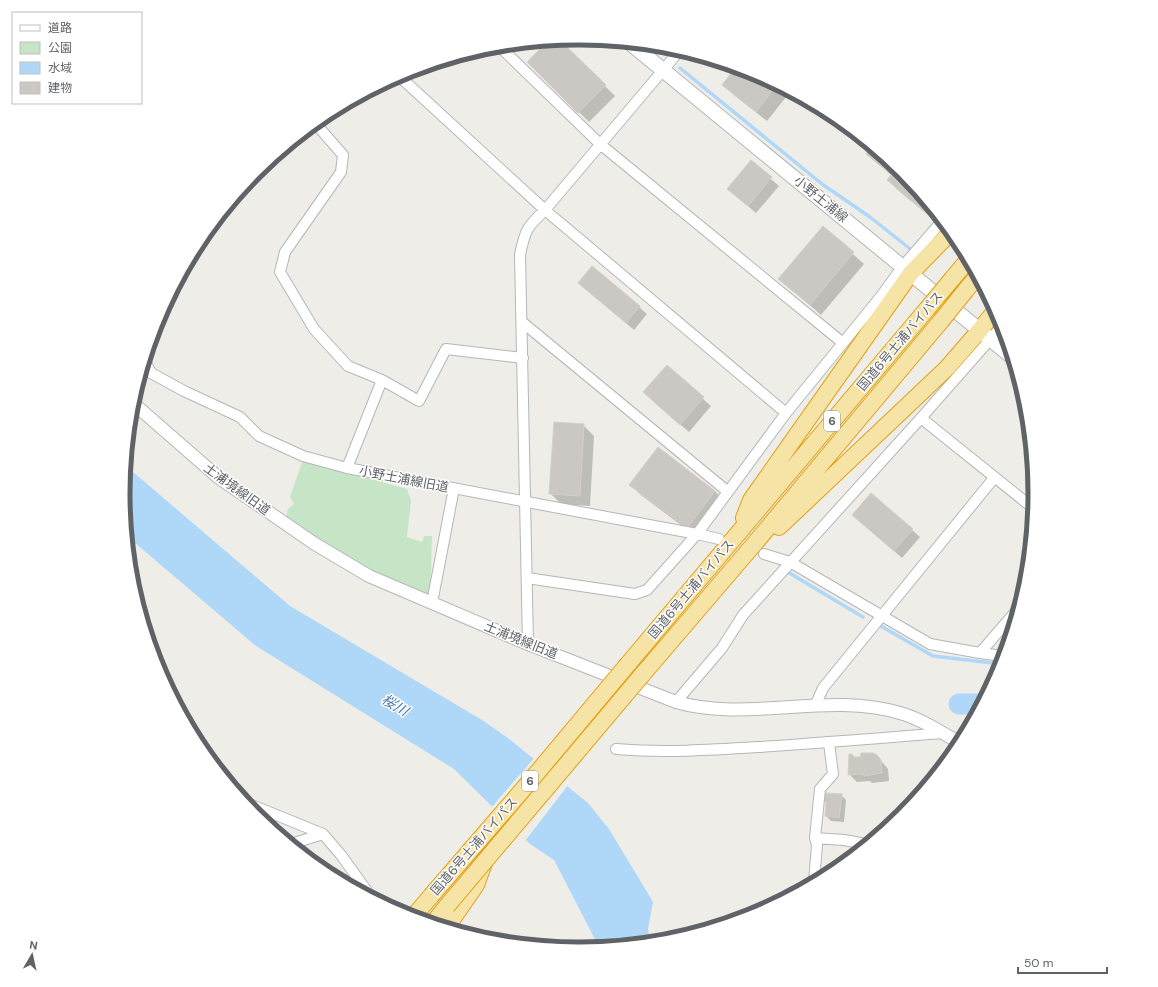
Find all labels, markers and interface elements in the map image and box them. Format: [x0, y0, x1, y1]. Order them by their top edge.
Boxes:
legend [12, 12, 142, 104]
text: 道路 [48, 20, 72, 36]
text: 公園 [48, 40, 72, 56]
text: 水域 [48, 60, 72, 76]
text: 建物 [48, 80, 72, 96]
street label: 小野土浦線 [790, 172, 852, 226]
street label: 国道6号土浦バイパス [853, 288, 947, 394]
road number: 6 [824, 411, 840, 431]
street label: 土浦境線旧道 [200, 459, 274, 519]
street label: 小野土浦線旧道 [358, 462, 450, 496]
street label: 国道6号土浦バイパス [644, 536, 738, 642]
street label: 土浦境線旧道 [482, 618, 560, 662]
water label: 桜川 [378, 690, 413, 721]
road number: 6 [522, 771, 538, 791]
street label: 国道6号土浦バイパス [427, 793, 521, 899]
north arrow [12, 935, 52, 975]
text: N [29, 938, 39, 953]
scale bar [1018, 949, 1107, 975]
text: 50 m [1024, 955, 1053, 971]

